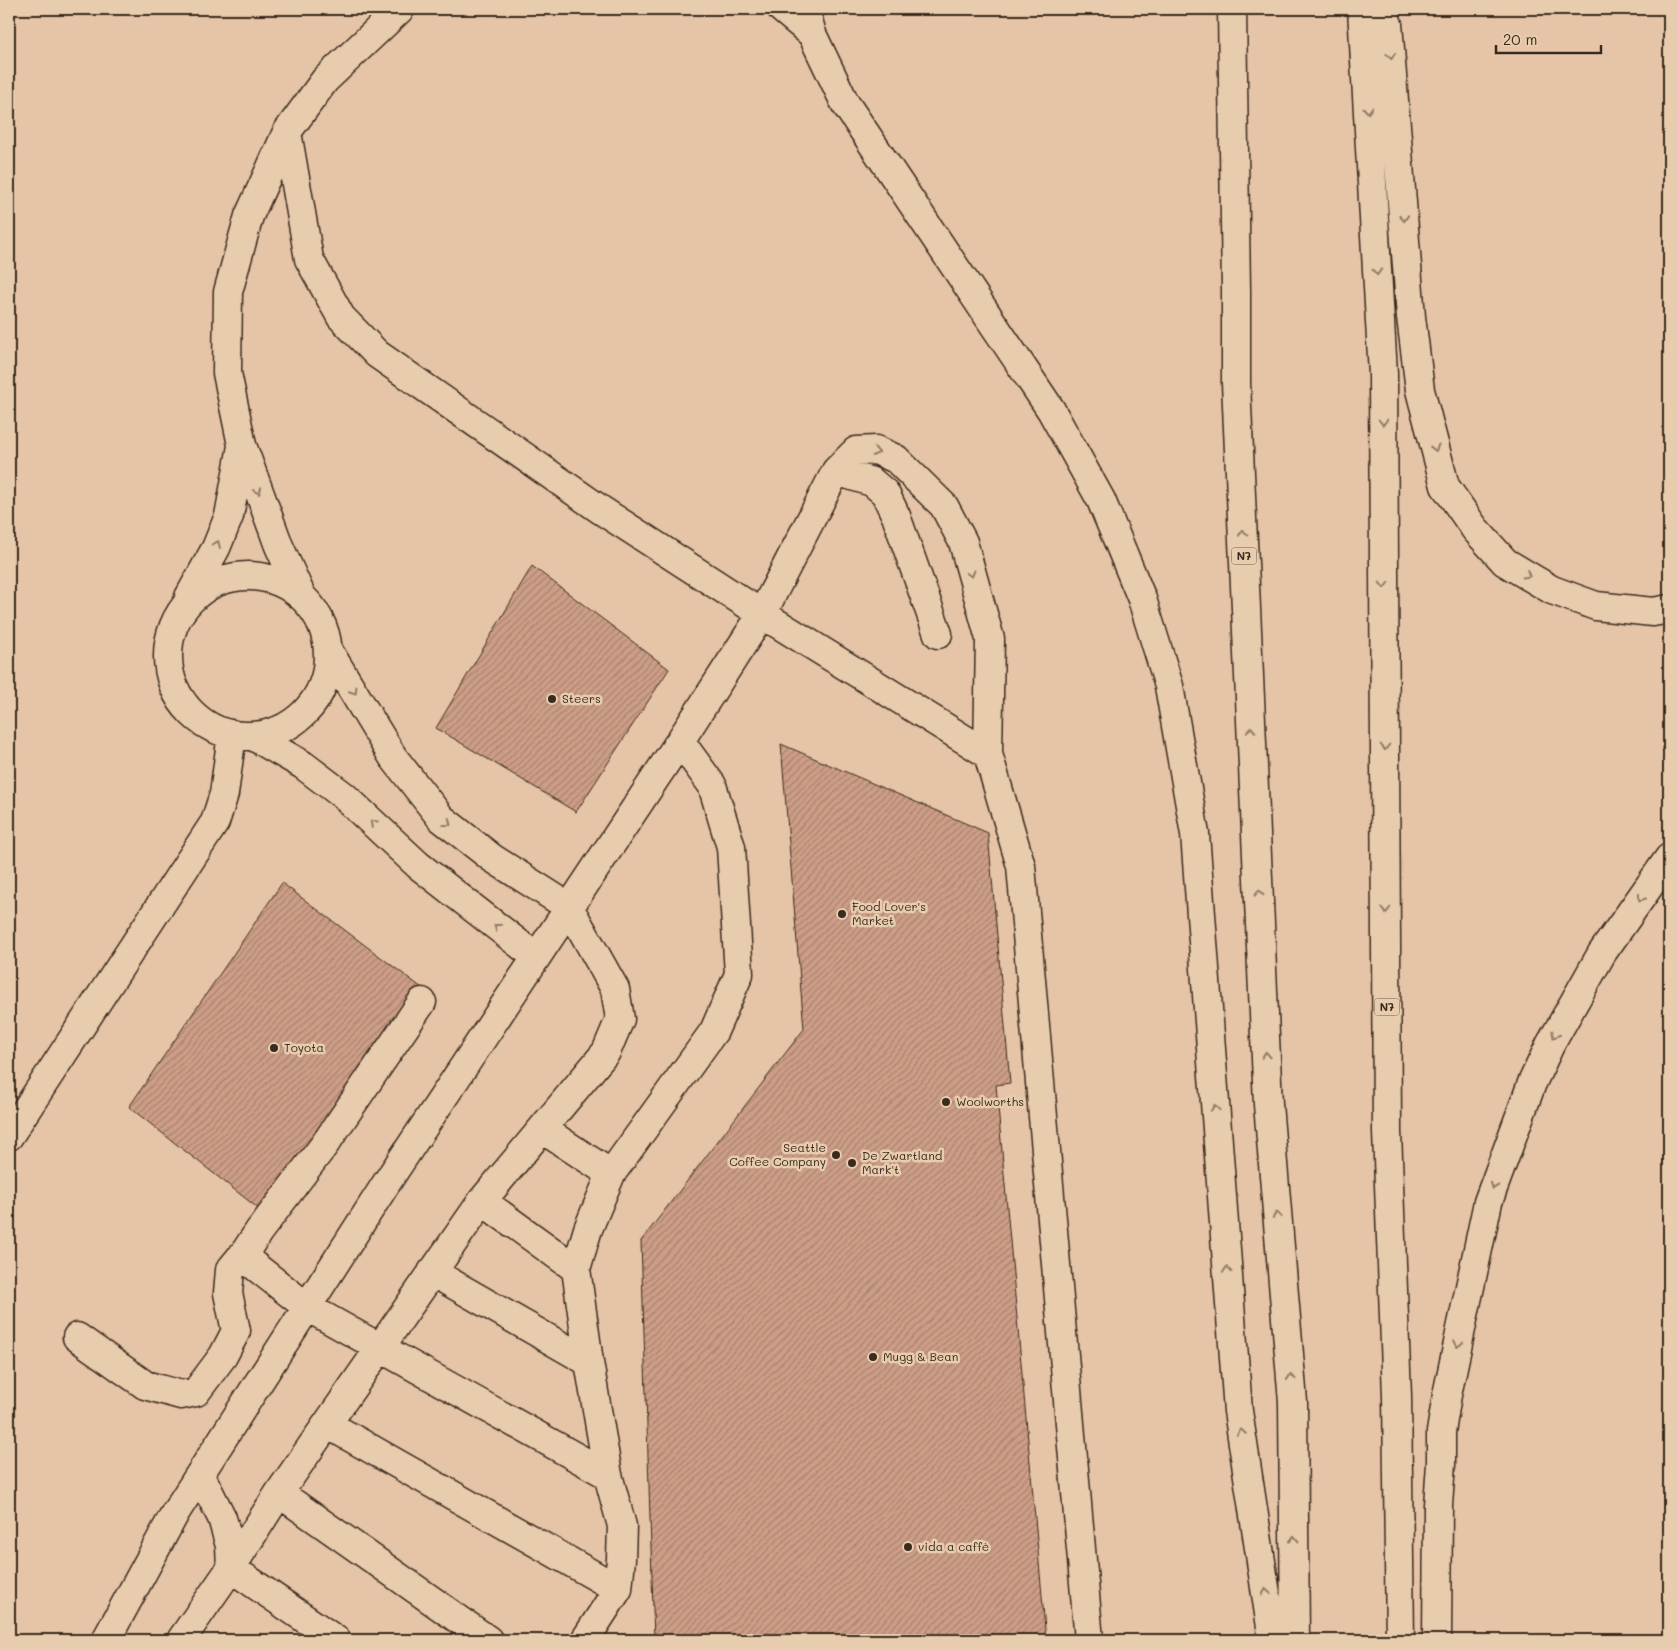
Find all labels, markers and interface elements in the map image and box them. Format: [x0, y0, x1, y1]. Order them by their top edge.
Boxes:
scale bar [1496, 22, 1600, 54]
text: 20 m [1503, 29, 1537, 49]
one-way arrow [1385, 53, 1396, 61]
one-way arrow [1362, 106, 1373, 114]
one-way arrow [1398, 215, 1409, 223]
one-way arrow [1372, 268, 1383, 276]
one-way arrow [1378, 419, 1389, 427]
one-way arrow [1430, 443, 1440, 451]
one-way arrow [872, 446, 880, 457]
one-way arrow [252, 486, 262, 495]
one-way arrow [1237, 529, 1248, 537]
one-way arrow [211, 540, 222, 549]
road number: N7 [1232, 548, 1256, 564]
one-way arrow [966, 569, 976, 577]
one-way arrow [1522, 569, 1531, 579]
one-way arrow [1379, 582, 1389, 589]
one-way arrow [348, 686, 357, 695]
place label: Steers [562, 690, 601, 706]
marker: Steers [546, 693, 558, 705]
one-way arrow [1246, 726, 1257, 734]
one-way arrow [1380, 744, 1390, 752]
one-way arrow [442, 817, 452, 826]
one-way arrow [369, 820, 378, 829]
one-way arrow [1253, 888, 1264, 896]
one-way arrow [1638, 892, 1647, 902]
place label: Food Lover's Market [852, 898, 926, 928]
one-way arrow [1381, 906, 1391, 914]
marker: Food Lover's Market [836, 908, 848, 920]
one-way arrow [493, 924, 503, 933]
road number: N7 [1374, 999, 1400, 1016]
one-way arrow [1551, 1030, 1561, 1039]
place label: Toyota [284, 1039, 324, 1055]
marker: Toyota [268, 1042, 280, 1054]
one-way arrow [1260, 1051, 1271, 1059]
place label: Woolworths [956, 1093, 1024, 1109]
marker: Woolworths [940, 1096, 952, 1108]
one-way arrow [1210, 1103, 1221, 1111]
place label: Seattle Coffee Company [729, 1139, 826, 1169]
place label: De Zwartland Mark't [862, 1147, 943, 1177]
marker: Seattle Coffee Company [830, 1149, 842, 1161]
marker: De Zwartland Mark't [846, 1157, 858, 1169]
one-way arrow [1490, 1181, 1500, 1189]
one-way arrow [1272, 1210, 1283, 1218]
one-way arrow [1222, 1265, 1233, 1273]
one-way arrow [1453, 1340, 1464, 1349]
place label: Mugg & Bean [883, 1348, 958, 1364]
marker: Mugg & Bean [867, 1351, 879, 1363]
one-way arrow [1285, 1372, 1296, 1380]
one-way arrow [1236, 1427, 1247, 1435]
one-way arrow [1289, 1535, 1299, 1542]
place label: vida a caffè [918, 1538, 989, 1554]
marker: vida a caffè [902, 1541, 914, 1553]
one-way arrow [1261, 1588, 1272, 1596]

